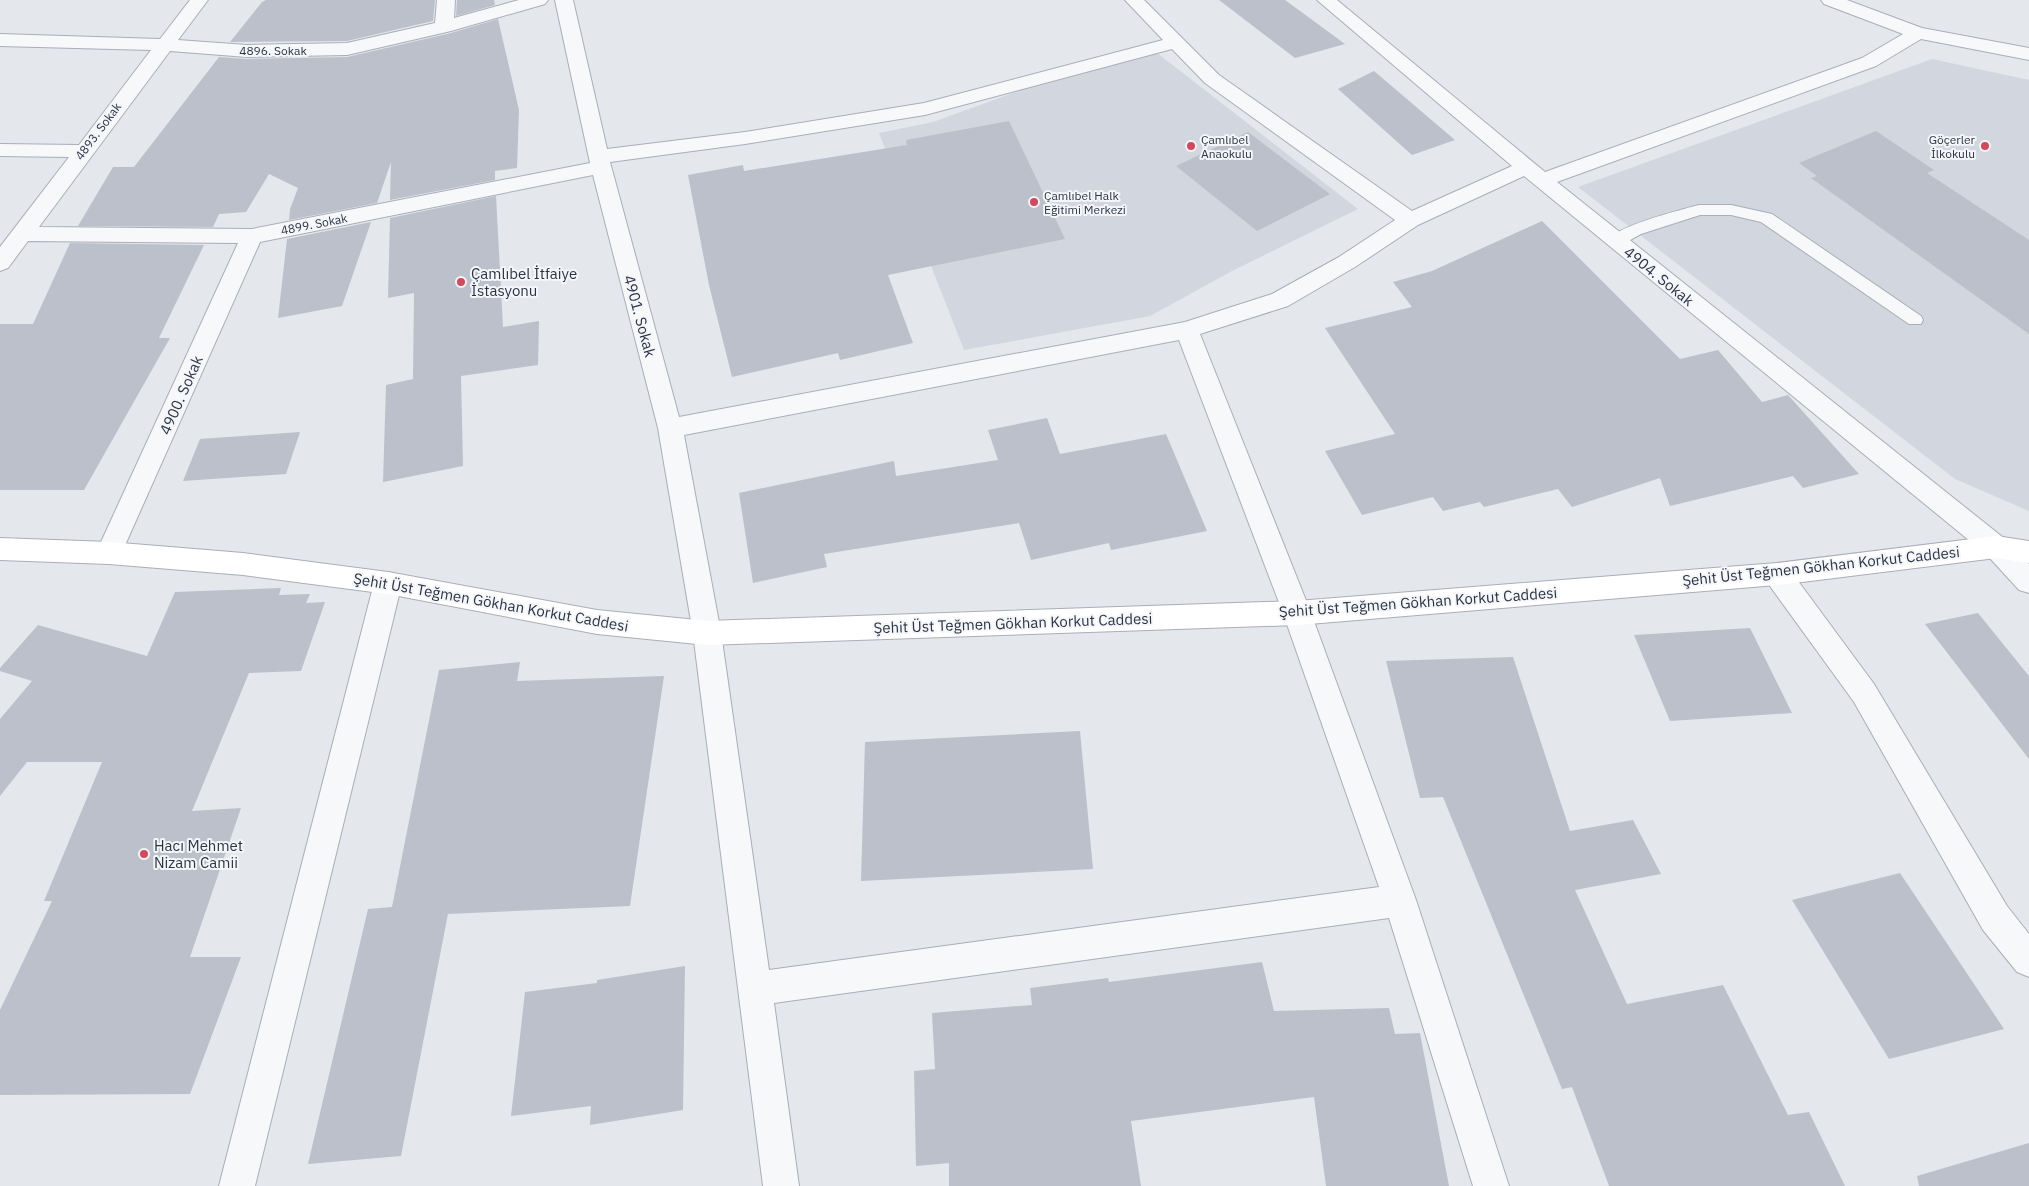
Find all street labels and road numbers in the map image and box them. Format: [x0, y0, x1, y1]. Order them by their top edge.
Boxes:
street label: 4896. Sokak [239, 43, 307, 58]
street label: 4893. Sokak [72, 99, 125, 163]
street label: 4899. Sokak [279, 210, 349, 238]
street label: 4904. Sokak [1620, 242, 1698, 310]
street label: 4901. Sokak [620, 273, 660, 359]
street label: 4900. Sokak [155, 352, 207, 437]
street label: Şehit Üst Teğmen Gökhan Korkut Caddesi [1681, 542, 1961, 590]
street label: Şehit Üst Teğmen Gökhan Korkut Caddesi [352, 568, 630, 636]
street label: Şehit Üst Teğmen Gökhan Korkut Caddesi [1278, 583, 1558, 621]
street label: Şehit Üst Teğmen Gökhan Korkut Caddesi [873, 609, 1153, 637]

